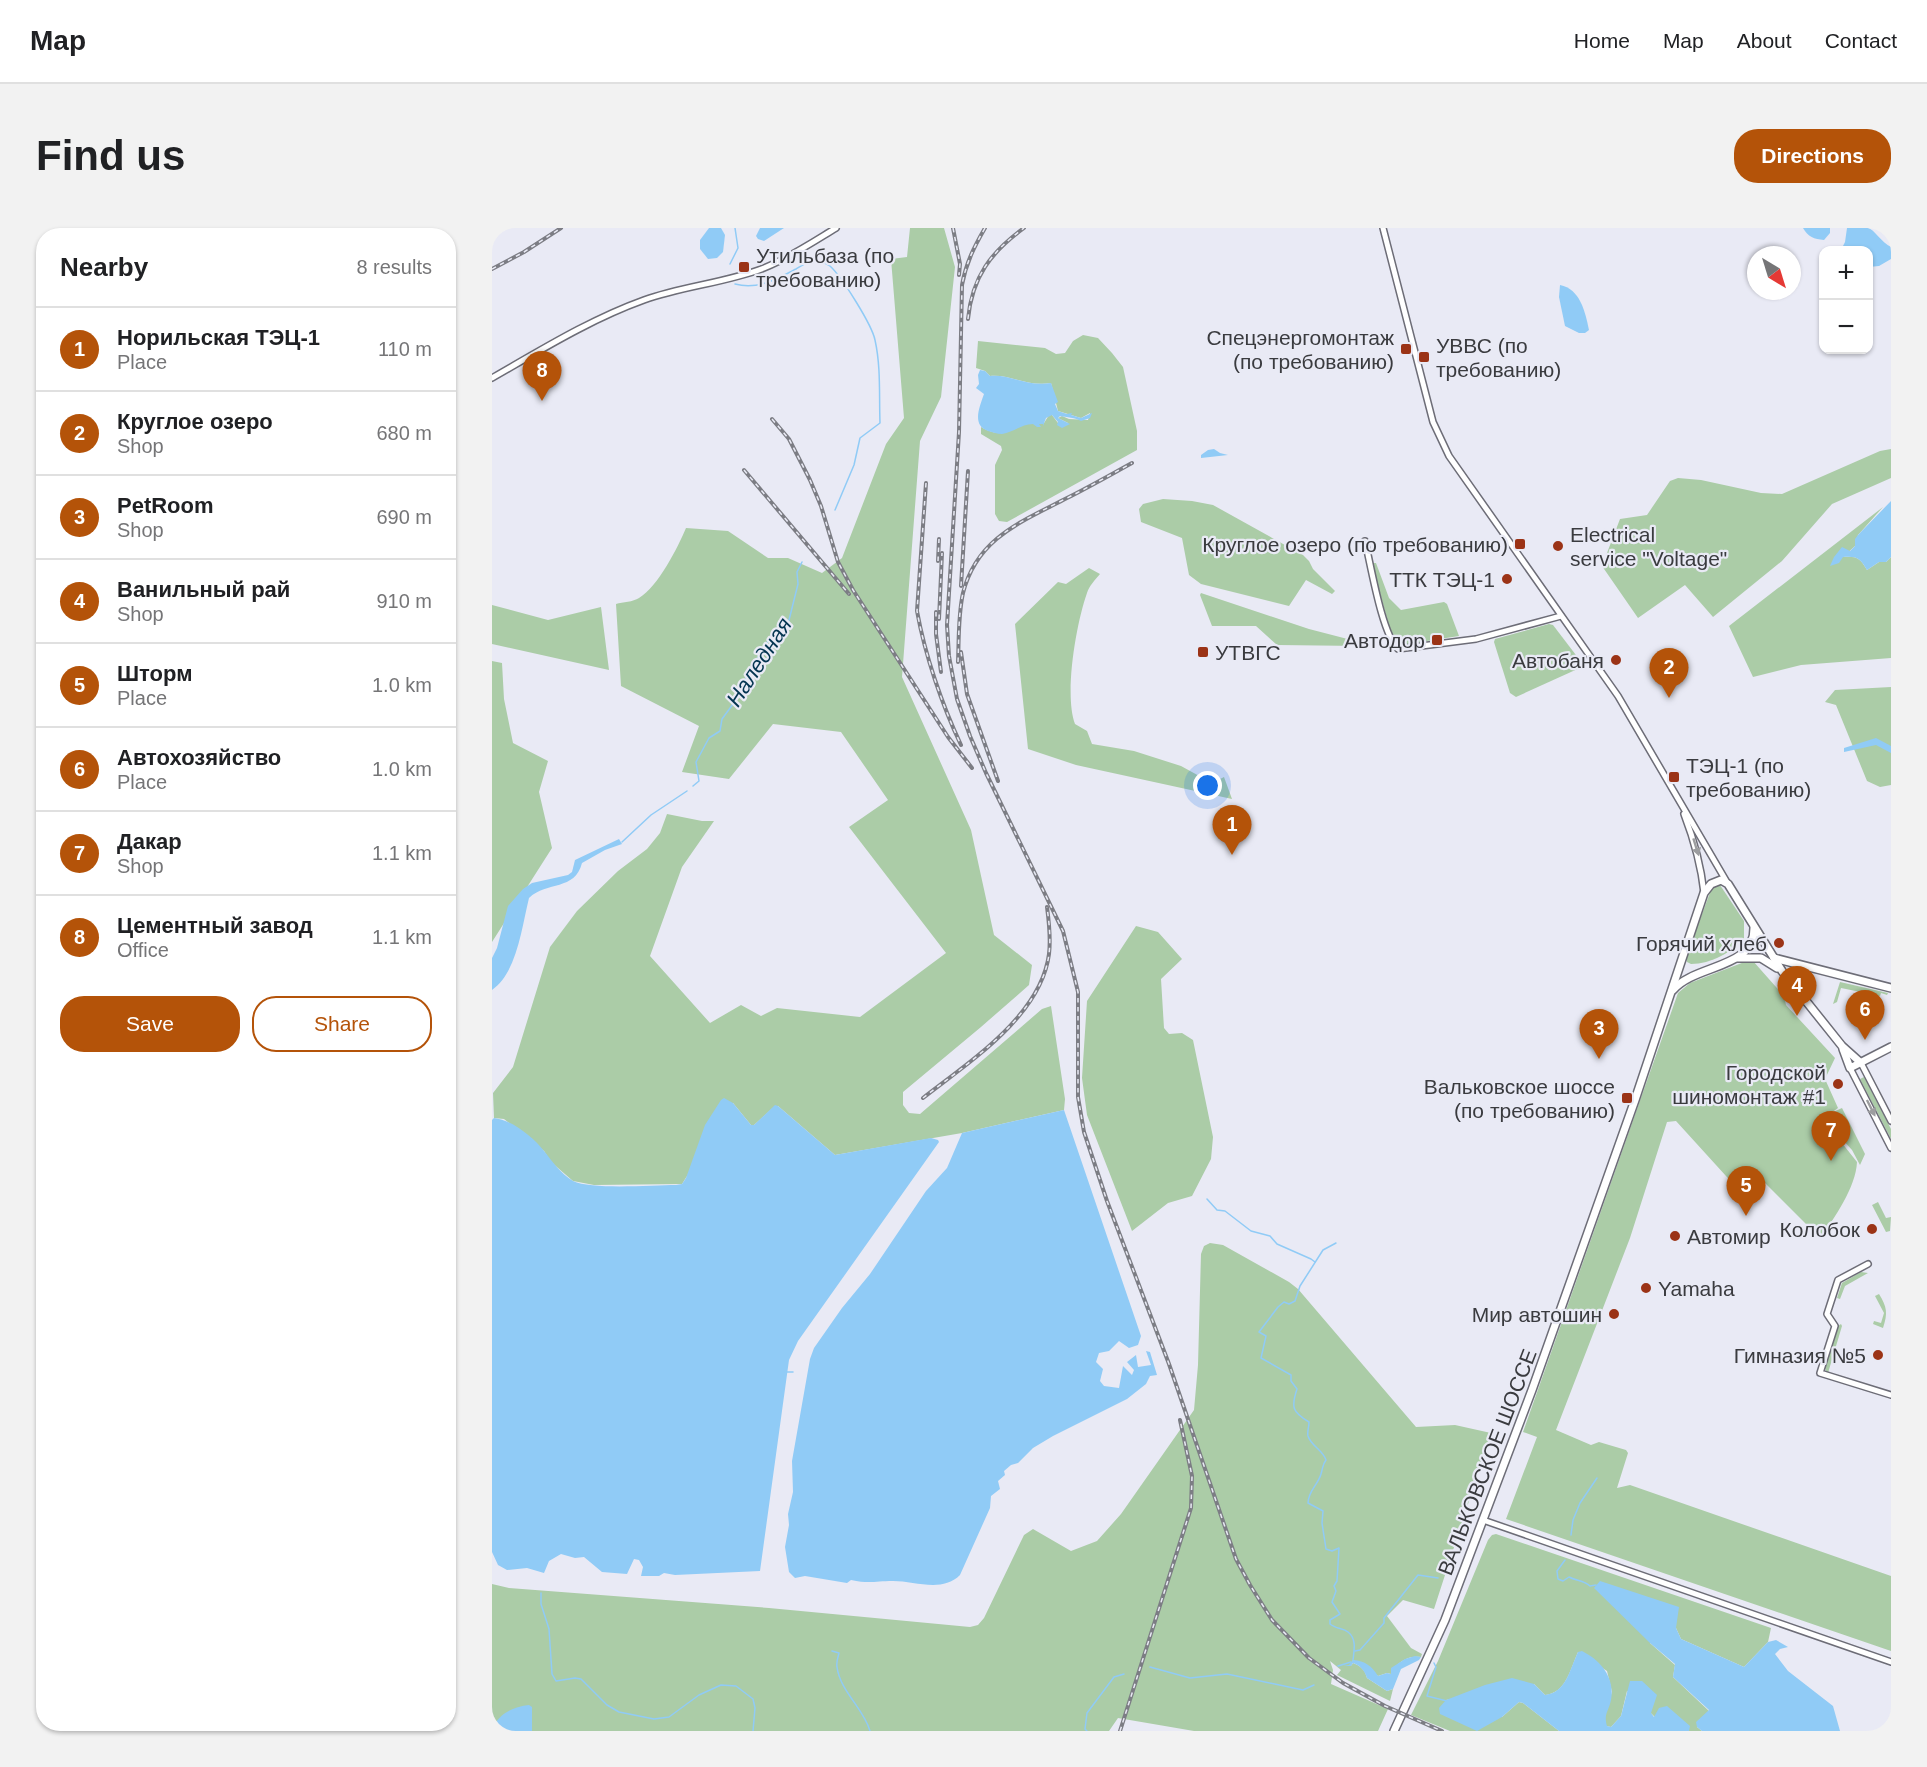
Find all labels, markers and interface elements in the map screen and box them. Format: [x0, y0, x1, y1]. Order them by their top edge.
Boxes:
text: Map [30, 25, 86, 56]
text: Home [1574, 29, 1630, 52]
text: Map [1663, 29, 1704, 52]
text: About [1737, 29, 1792, 52]
text: Contact [1825, 29, 1897, 52]
button: Directions [1734, 129, 1891, 183]
text: Find us [36, 132, 185, 179]
place label: Утильбаза (по требованию) [756, 244, 894, 291]
north arrow [1747, 246, 1801, 300]
map controls [1819, 246, 1873, 354]
button: + [1819, 246, 1873, 300]
text: Nearby [60, 252, 148, 282]
text: 8 results [356, 256, 432, 278]
marker: Утильбаза (по требованию) [737, 260, 751, 274]
button: − [1819, 300, 1873, 354]
text: Норильская ТЭЦ-1 [117, 325, 320, 350]
place label: Спецэнергомонтаж (по требованию) [1206, 326, 1394, 373]
place label: УВВС (по требованию) [1436, 334, 1561, 381]
text: 1 [74, 338, 85, 360]
text: 110 m [378, 338, 432, 360]
marker: Спецэнергомонтаж (по требованию) [1399, 342, 1413, 356]
marker: УВВС (по требованию) [1417, 350, 1431, 364]
text: Place [117, 351, 167, 373]
pin: 8 [523, 352, 562, 401]
text: Круглое озеро [117, 409, 273, 434]
text: 2 [74, 422, 85, 444]
text: 680 m [376, 422, 432, 444]
text: Shop [117, 435, 164, 457]
text: PetRoom [117, 493, 214, 518]
text: 3 [74, 506, 85, 528]
text: 690 m [376, 506, 432, 528]
text: Shop [117, 519, 164, 541]
place label: Electrical service "Voltage" [1570, 523, 1727, 570]
place label: Круглое озеро (по требованию) [1202, 533, 1508, 556]
marker: Круглое озеро (по требованию) [1513, 537, 1527, 551]
marker: Electrical service "Voltage" [1551, 539, 1565, 553]
place label: ТТК ТЭЦ-1 [1389, 568, 1495, 591]
marker: ТТК ТЭЦ-1 [1500, 572, 1514, 586]
text: Ванильный рай [117, 577, 290, 602]
text: 4 [74, 590, 85, 612]
text: 910 m [376, 590, 432, 612]
text: Shop [117, 603, 164, 625]
water label: Наледная [721, 613, 797, 711]
place label: Автодор [1344, 629, 1425, 652]
marker: Автодор [1430, 633, 1444, 647]
place label: УТВГС [1215, 641, 1281, 664]
marker: УТВГС [1196, 645, 1210, 659]
pin: 2 [1650, 648, 1688, 698]
place label: Автобаня [1512, 649, 1604, 672]
marker: Автобаня [1609, 653, 1623, 667]
text: Шторм [117, 661, 192, 686]
text: 5 [74, 674, 85, 696]
text: 1.0 km [372, 674, 432, 696]
text: Place [117, 687, 167, 709]
text: Автохозяйство [117, 745, 281, 770]
place label: ТЭЦ-1 (по требованию) [1686, 754, 1811, 801]
text: 6 [74, 758, 85, 780]
text: 1.0 km [372, 758, 432, 780]
marker: ТЭЦ-1 (по требованию) [1667, 770, 1681, 784]
text: Place [117, 771, 167, 793]
your location [1193, 771, 1222, 800]
pin: 1 [1212, 806, 1252, 855]
text: Дакар [117, 829, 182, 854]
one-way arrow [1692, 838, 1701, 856]
text: 7 [74, 842, 85, 864]
text: 1.1 km [372, 842, 432, 864]
text: Shop [117, 855, 164, 877]
text: Цементный завод [117, 913, 313, 938]
text: 8 [74, 926, 85, 948]
text: 1.1 km [372, 926, 432, 948]
place label: Горячий хлеб [1636, 932, 1767, 955]
marker: Горячий хлеб [1772, 936, 1786, 950]
text: Office [117, 939, 169, 961]
pin: 4 [1778, 966, 1816, 1016]
pin: 6 [1846, 990, 1884, 1040]
button: Save [60, 996, 240, 1052]
button: Share [252, 996, 432, 1052]
pin: 3 [1580, 1010, 1618, 1059]
place label: Городской шиномонтаж #1 [1672, 1061, 1826, 1108]
place label: Вальковское шоссе (по требованию) [1424, 1075, 1615, 1122]
marker: Городской шиномонтаж #1 [1831, 1077, 1845, 1091]
marker: Вальковское шоссе (по требованию) [1620, 1091, 1634, 1105]
one-way arrow [1866, 1100, 1875, 1117]
pin: 7 [1812, 1112, 1850, 1161]
pin: 5 [1726, 1166, 1766, 1216]
place label: Колобок [1779, 1218, 1861, 1241]
marker: Колобок [1865, 1222, 1879, 1236]
place label: Автомир [1687, 1225, 1771, 1248]
marker: Автомир [1668, 1229, 1682, 1243]
place label: Yamaha [1658, 1277, 1735, 1300]
marker: Yamaha [1639, 1281, 1653, 1295]
place label: Мир автошин [1472, 1303, 1602, 1326]
marker: Мир автошин [1607, 1307, 1621, 1321]
place label: Гимназия №5 [1734, 1344, 1866, 1367]
street label: ВАЛЬКОВСКОЕ ШОССЕ [1433, 1346, 1541, 1578]
marker: Гимназия №5 [1871, 1348, 1885, 1362]

